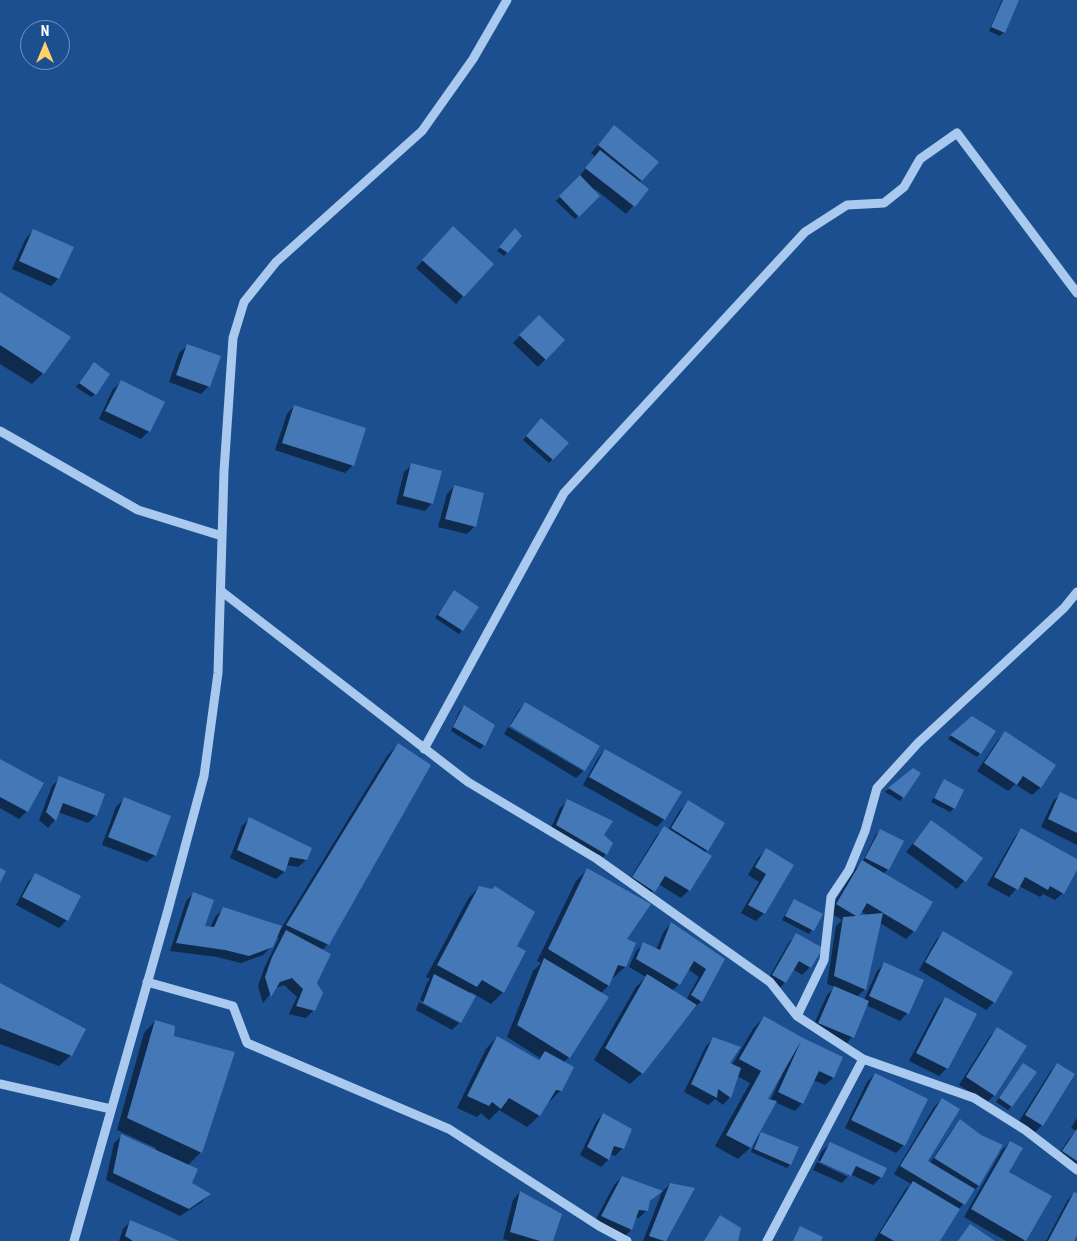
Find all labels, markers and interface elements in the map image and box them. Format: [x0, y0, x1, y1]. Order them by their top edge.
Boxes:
north arrow [20, 20, 70, 70]
text: N [41, 23, 49, 39]

